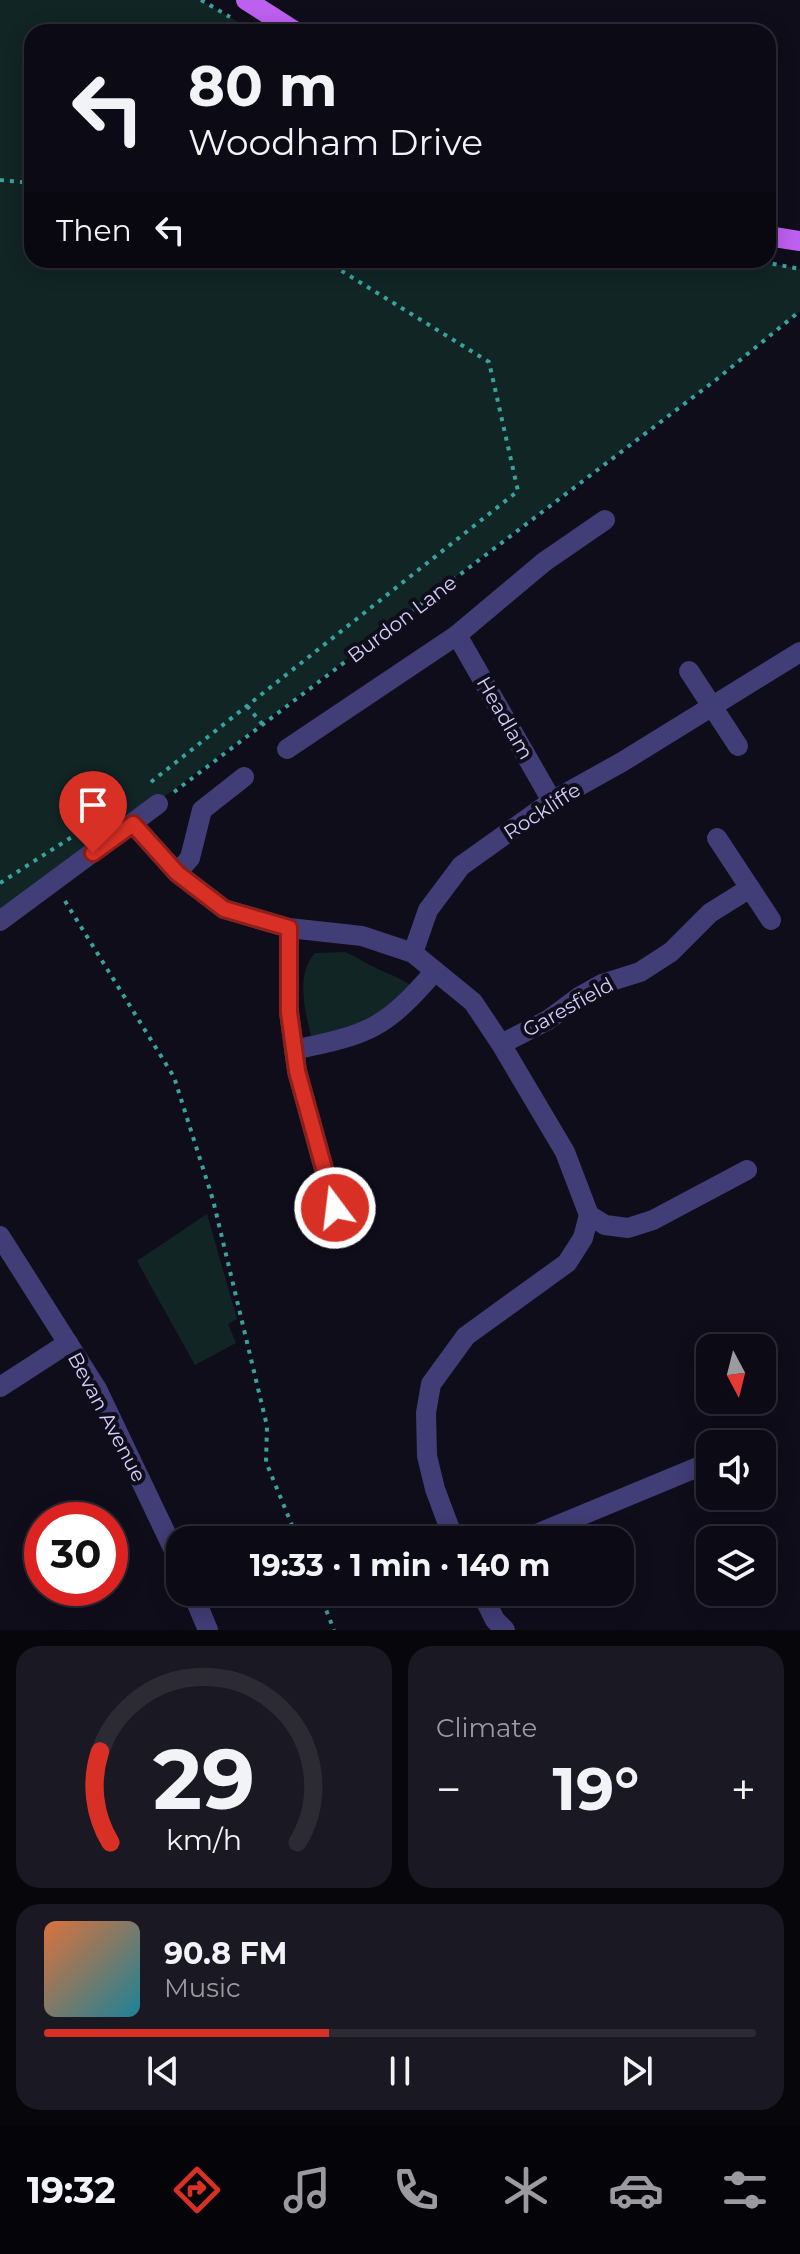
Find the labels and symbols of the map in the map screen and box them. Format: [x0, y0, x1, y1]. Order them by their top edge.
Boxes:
street label: Burdon Lane [343, 570, 461, 668]
street label: Headlam [472, 672, 538, 764]
pin [59, 771, 127, 853]
street label: Rockliffe [499, 777, 585, 845]
street label: Garesfield [518, 972, 618, 1042]
position arrow [293, 1166, 377, 1250]
north arrow [696, 1334, 776, 1414]
street label: Bevan Avenue [63, 1348, 151, 1486]
speed limit sign: 30 [24, 1502, 128, 1606]

